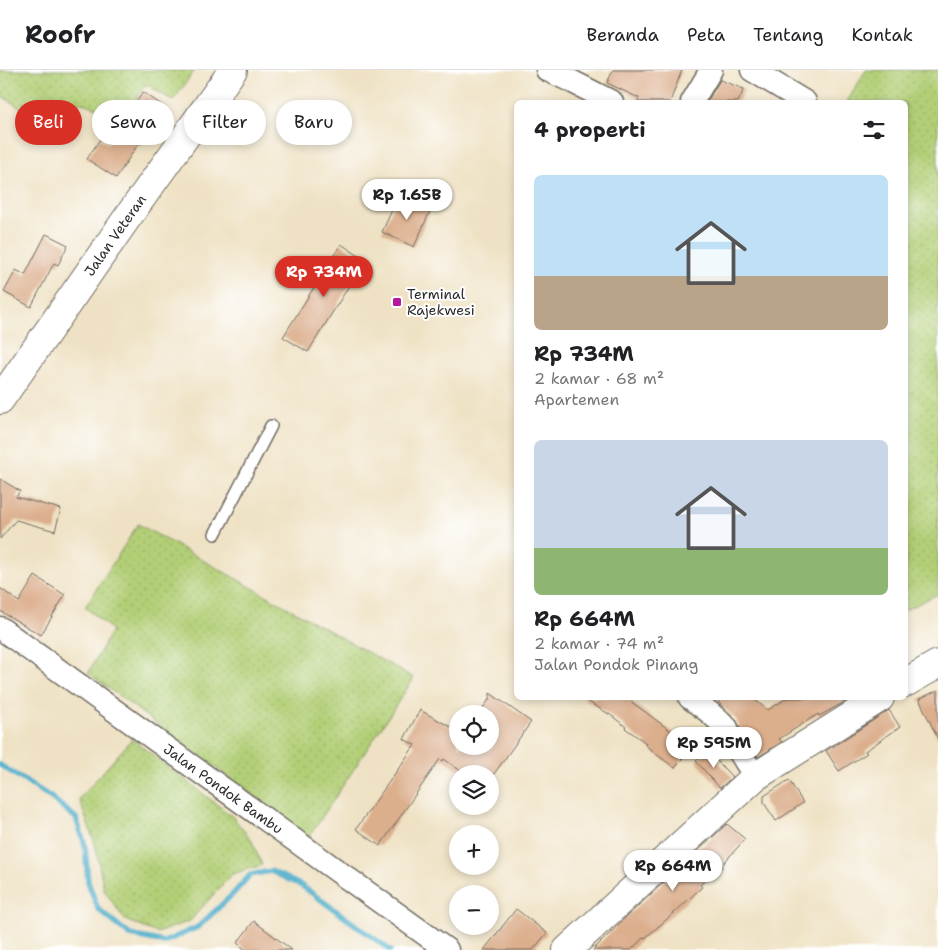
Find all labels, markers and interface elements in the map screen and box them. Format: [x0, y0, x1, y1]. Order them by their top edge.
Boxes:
text: Roofr [25, 19, 96, 51]
text: Beranda [587, 23, 659, 47]
text: Peta [687, 23, 725, 47]
text: Tentang [753, 23, 824, 47]
text: Kontak [852, 23, 913, 47]
chip: Beli [15, 100, 82, 145]
chip: Sewa [92, 100, 174, 145]
chip: Filter [184, 100, 266, 145]
chip: Baru [276, 100, 352, 145]
text: 4 properti [534, 116, 646, 144]
icon: filters [860, 116, 888, 144]
pin: Rp 1.65B [355, 178, 459, 221]
text: Rp 1.65B [373, 184, 441, 205]
street label: Jalan Veteran [80, 191, 150, 280]
icon: home [666, 208, 756, 298]
pin: Rp 734M [278, 256, 370, 298]
text: Rp 734M [286, 261, 362, 282]
place label: Terminal Rajekwesi [407, 285, 475, 319]
marker: Terminal Rajekwesi [391, 296, 403, 308]
text: Rp 734M [534, 340, 634, 368]
text: 2 kamar · 68 m² [534, 368, 664, 389]
text: Apartemen [534, 389, 619, 410]
icon: home [666, 473, 756, 563]
text: Rp 664M [534, 605, 635, 633]
text: 2 kamar · 74 m² [534, 633, 664, 654]
text: Jalan Pondok Pinang [534, 654, 698, 675]
map controls [449, 705, 499, 935]
button: locate [449, 705, 499, 755]
pin: Rp 595M [668, 726, 760, 769]
text: Rp 595M [677, 732, 751, 753]
street label: Jalan Pondok Bambu [160, 740, 286, 838]
button: layers [449, 765, 499, 815]
button: + [449, 825, 499, 875]
pin: Rp 664M [627, 850, 719, 892]
text: Rp 664M [635, 855, 711, 876]
button: − [449, 885, 499, 935]

